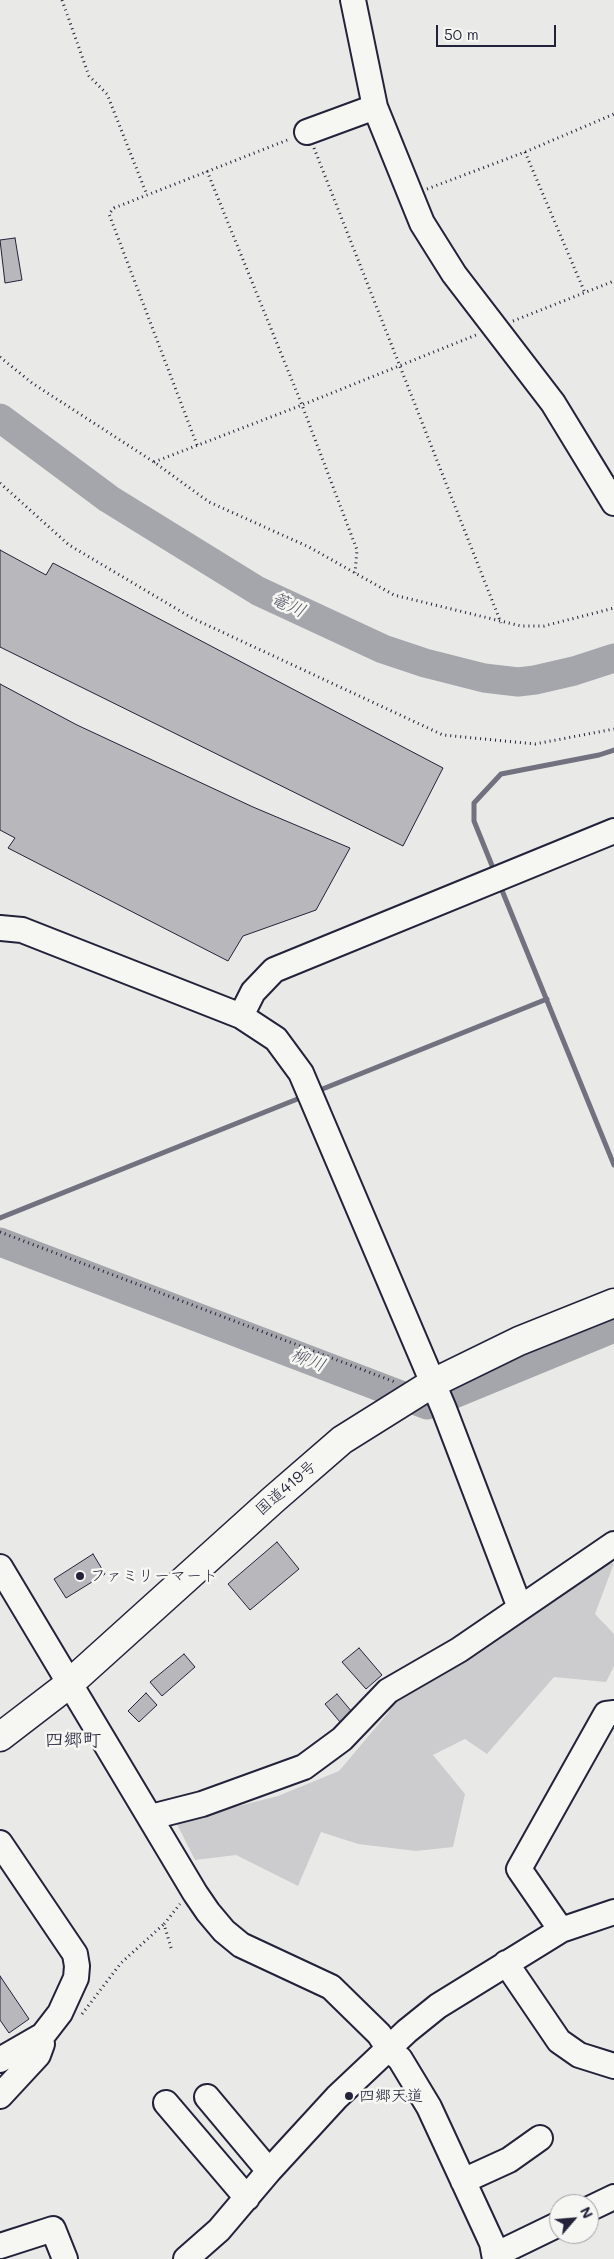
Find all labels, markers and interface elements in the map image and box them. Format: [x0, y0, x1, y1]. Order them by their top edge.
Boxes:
scale bar [439, 15, 559, 47]
text: 50 m [444, 24, 479, 44]
water label: 篭川 [267, 588, 309, 622]
water label: 柳川 [287, 1343, 329, 1377]
street label: 国道419号 [252, 1456, 320, 1520]
place label: ファミリーマート [90, 1566, 218, 1586]
marker: ファミリーマート [74, 1570, 86, 1582]
district label: 四郷町 [45, 1729, 101, 1751]
place label: 四郷天道 [359, 2086, 423, 2106]
marker: 四郷天道 [343, 2090, 355, 2102]
north arrow [549, 2194, 599, 2244]
text: N [576, 2203, 598, 2221]

